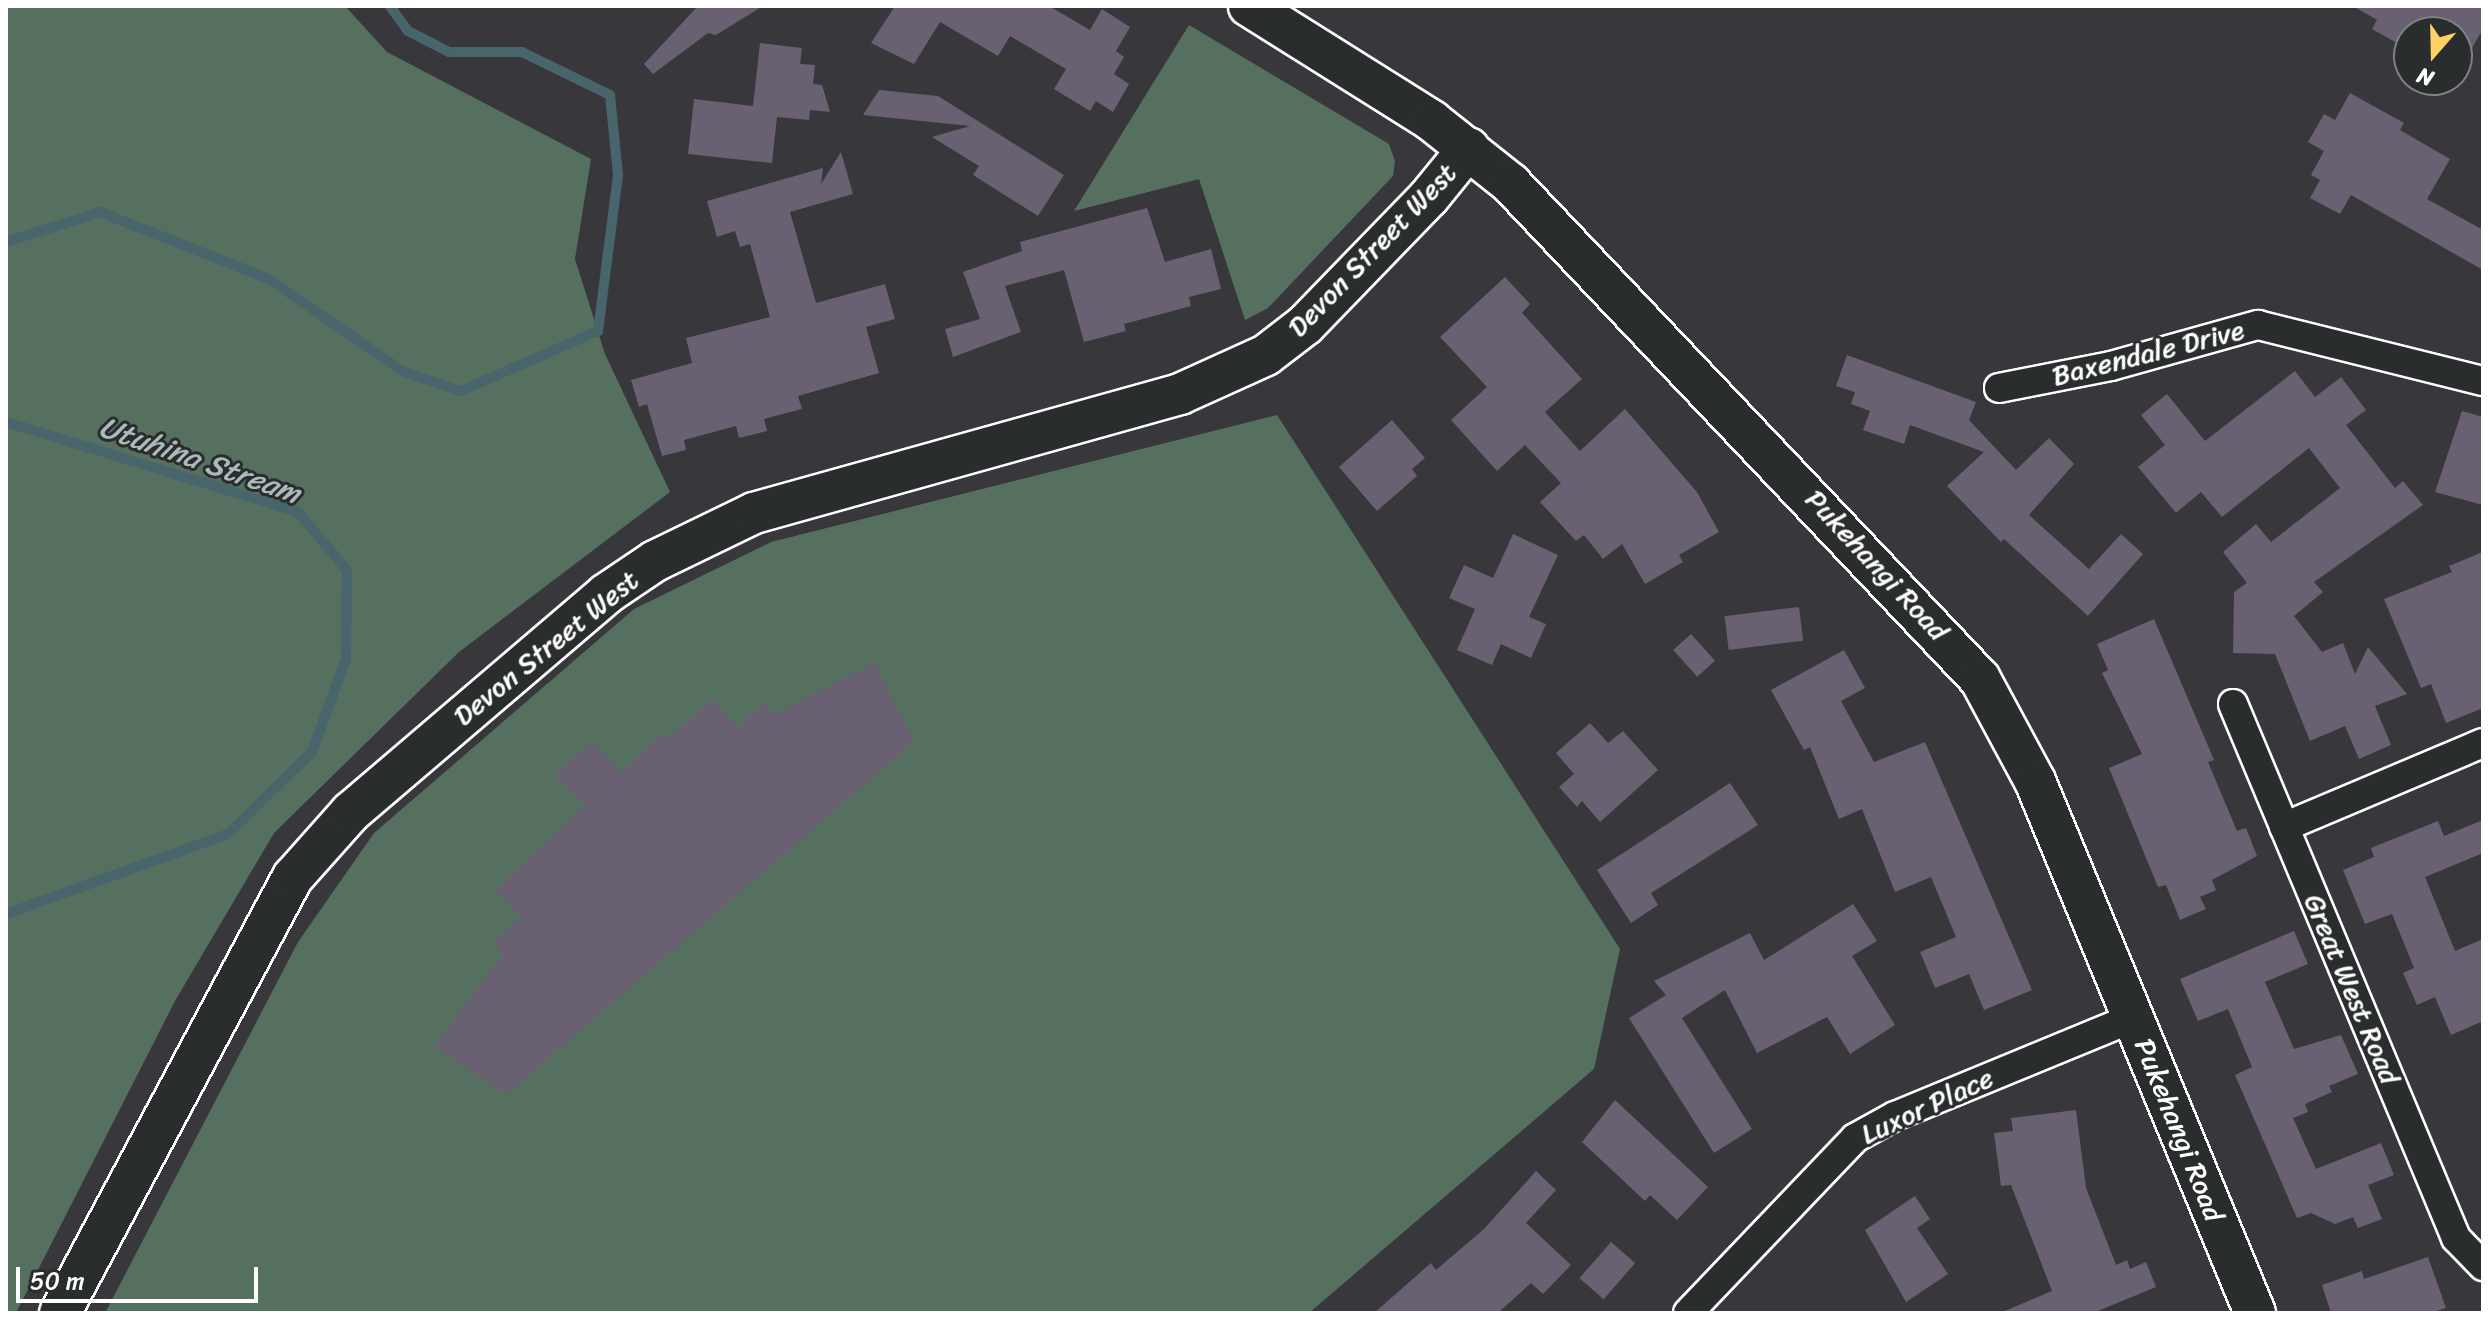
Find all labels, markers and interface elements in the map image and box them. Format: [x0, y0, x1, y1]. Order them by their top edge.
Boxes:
north arrow [2393, 16, 2473, 96]
text: N [2411, 56, 2439, 98]
street label: Devon Street West [1280, 155, 1464, 345]
street label: Baxendale Drive [2048, 313, 2248, 393]
water label: Utuhina Stream [95, 409, 305, 511]
street label: Pukehangi Road [1798, 482, 1956, 648]
street label: Devon Street West [446, 562, 646, 734]
street label: Great West Road [2296, 888, 2408, 1090]
street label: Pukehangi Road [2127, 1034, 2231, 1226]
street label: Luxor Place [1855, 1061, 1999, 1151]
scale bar [20, 1251, 262, 1301]
text: 50 m [30, 1260, 85, 1302]

